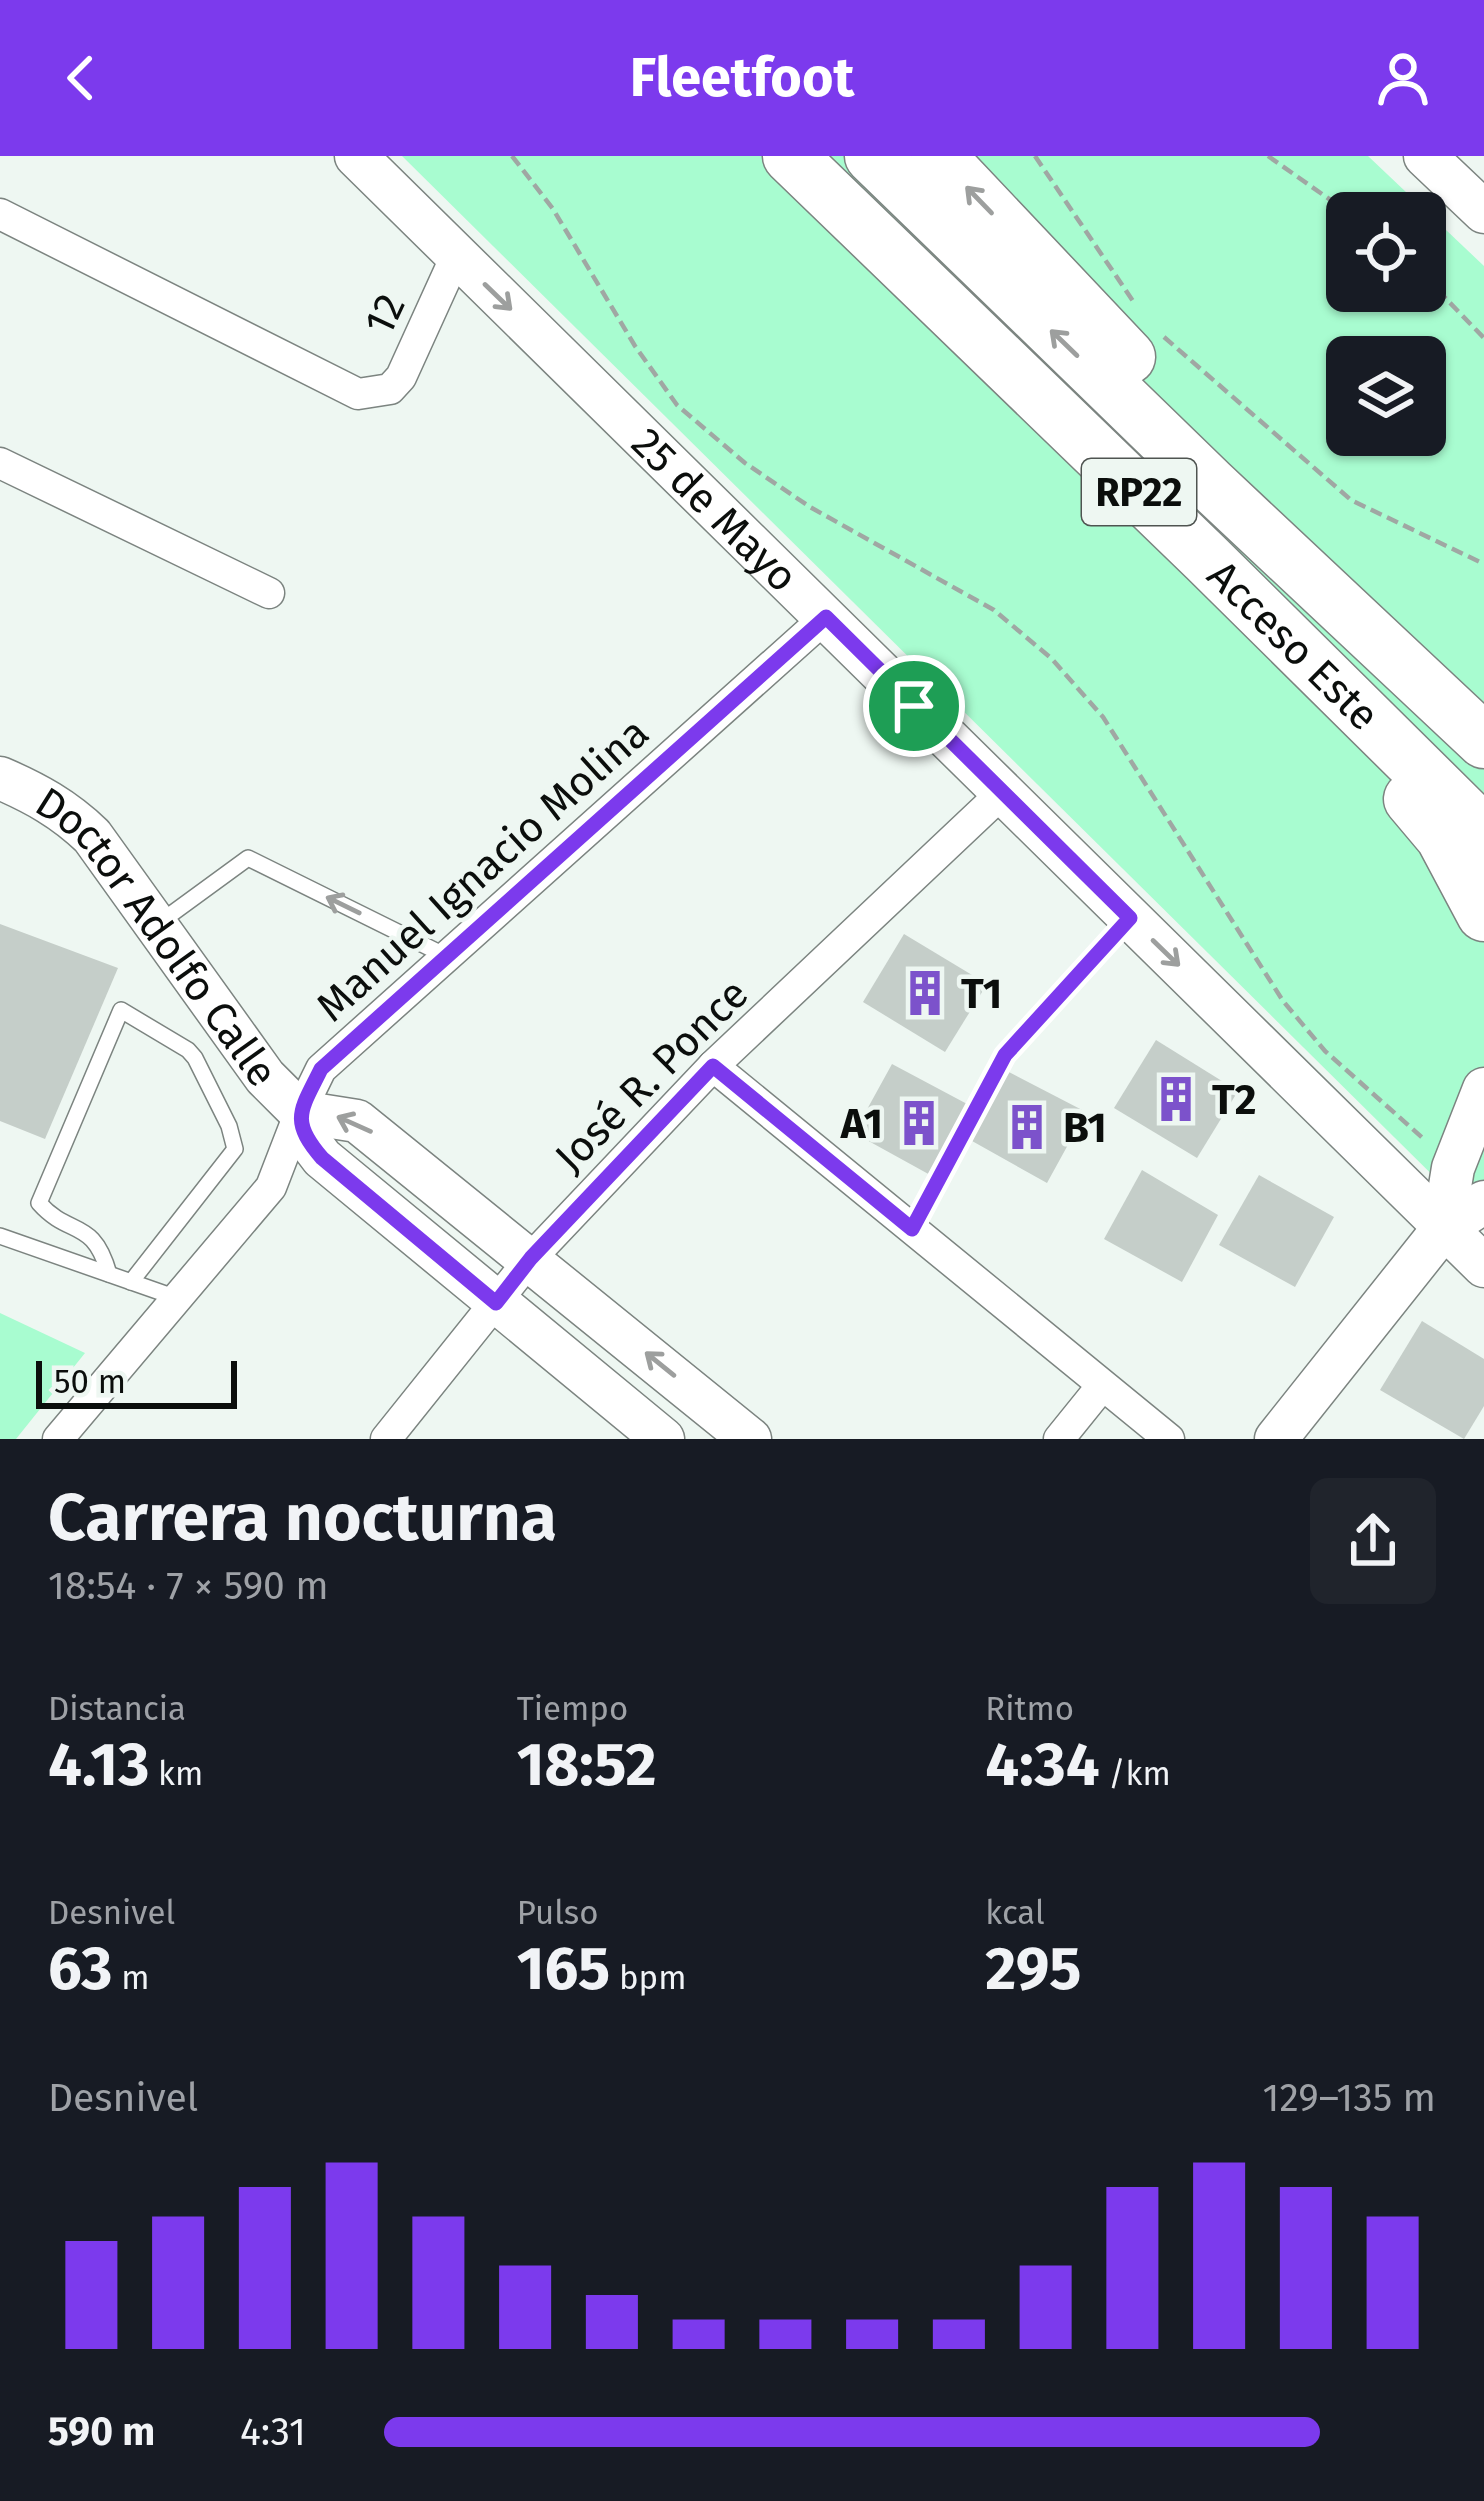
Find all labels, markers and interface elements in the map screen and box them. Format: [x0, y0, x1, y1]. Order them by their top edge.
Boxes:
icon: back [48, 45, 114, 111]
icon: person [1370, 45, 1436, 111]
text: Fleetfoot [630, 46, 854, 110]
one-way arrow [966, 186, 994, 215]
map controls [1326, 192, 1446, 456]
button: locate [1326, 192, 1446, 312]
one-way arrow [483, 283, 512, 311]
street label: 12 [354, 286, 416, 343]
one-way arrow [1050, 329, 1079, 357]
button: layers [1326, 336, 1446, 456]
street label: 25 de Mayo [621, 418, 808, 602]
road number: RP22 [1082, 459, 1196, 525]
street label: Acceso Este [1197, 550, 1389, 741]
pin [863, 655, 965, 757]
icon: arrive [881, 673, 947, 739]
street label: Manuel Ignacio Molina [307, 708, 659, 1032]
street label: Doctor Adolfo Calle [27, 777, 287, 1096]
one-way arrow [326, 892, 361, 915]
one-way arrow [1151, 938, 1180, 967]
building icon: T1 [900, 968, 950, 1018]
street label: José R. Ponce [545, 969, 758, 1182]
place label: T1 [961, 969, 1002, 1019]
building icon: T2 [1151, 1074, 1201, 1124]
place label: T2 [1212, 1075, 1256, 1125]
building icon: A1 [894, 1098, 944, 1148]
place label: A1 [840, 1099, 883, 1149]
building icon: B1 [1002, 1102, 1052, 1152]
place label: B1 [1063, 1103, 1107, 1153]
one-way arrow [337, 1112, 373, 1134]
one-way arrow [645, 1352, 677, 1378]
scale bar [36, 1355, 237, 1408]
text: 50 m [54, 1362, 126, 1402]
text: Carrera nocturna [48, 1478, 557, 1557]
button: share [1310, 1478, 1436, 1604]
text: 18:54 · 7 × 590 m [48, 1563, 329, 1609]
text: Distancia [48, 1689, 186, 1729]
text: Tiempo [517, 1689, 628, 1729]
text: Ritmo [985, 1689, 1074, 1729]
text: 4.13 [48, 1729, 149, 1801]
text: 18:52 [517, 1729, 657, 1801]
text: 4:34 [985, 1729, 1100, 1801]
text: km [149, 1754, 203, 1794]
text: /km [1100, 1754, 1171, 1794]
text: Desnivel [48, 1893, 175, 1933]
text: Pulso [517, 1893, 599, 1933]
text: kcal [985, 1893, 1045, 1933]
text: 63 [48, 1933, 112, 2005]
text: 165 [517, 1933, 610, 2005]
text: 295 [985, 1933, 1082, 2005]
text: m [112, 1958, 149, 1998]
text: bpm [610, 1958, 686, 1998]
text: Desnivel [48, 2075, 198, 2121]
text: 129–135 m [1263, 2075, 1436, 2121]
text: 590 m [48, 2409, 155, 2455]
text: 4:31 [240, 2409, 306, 2455]

